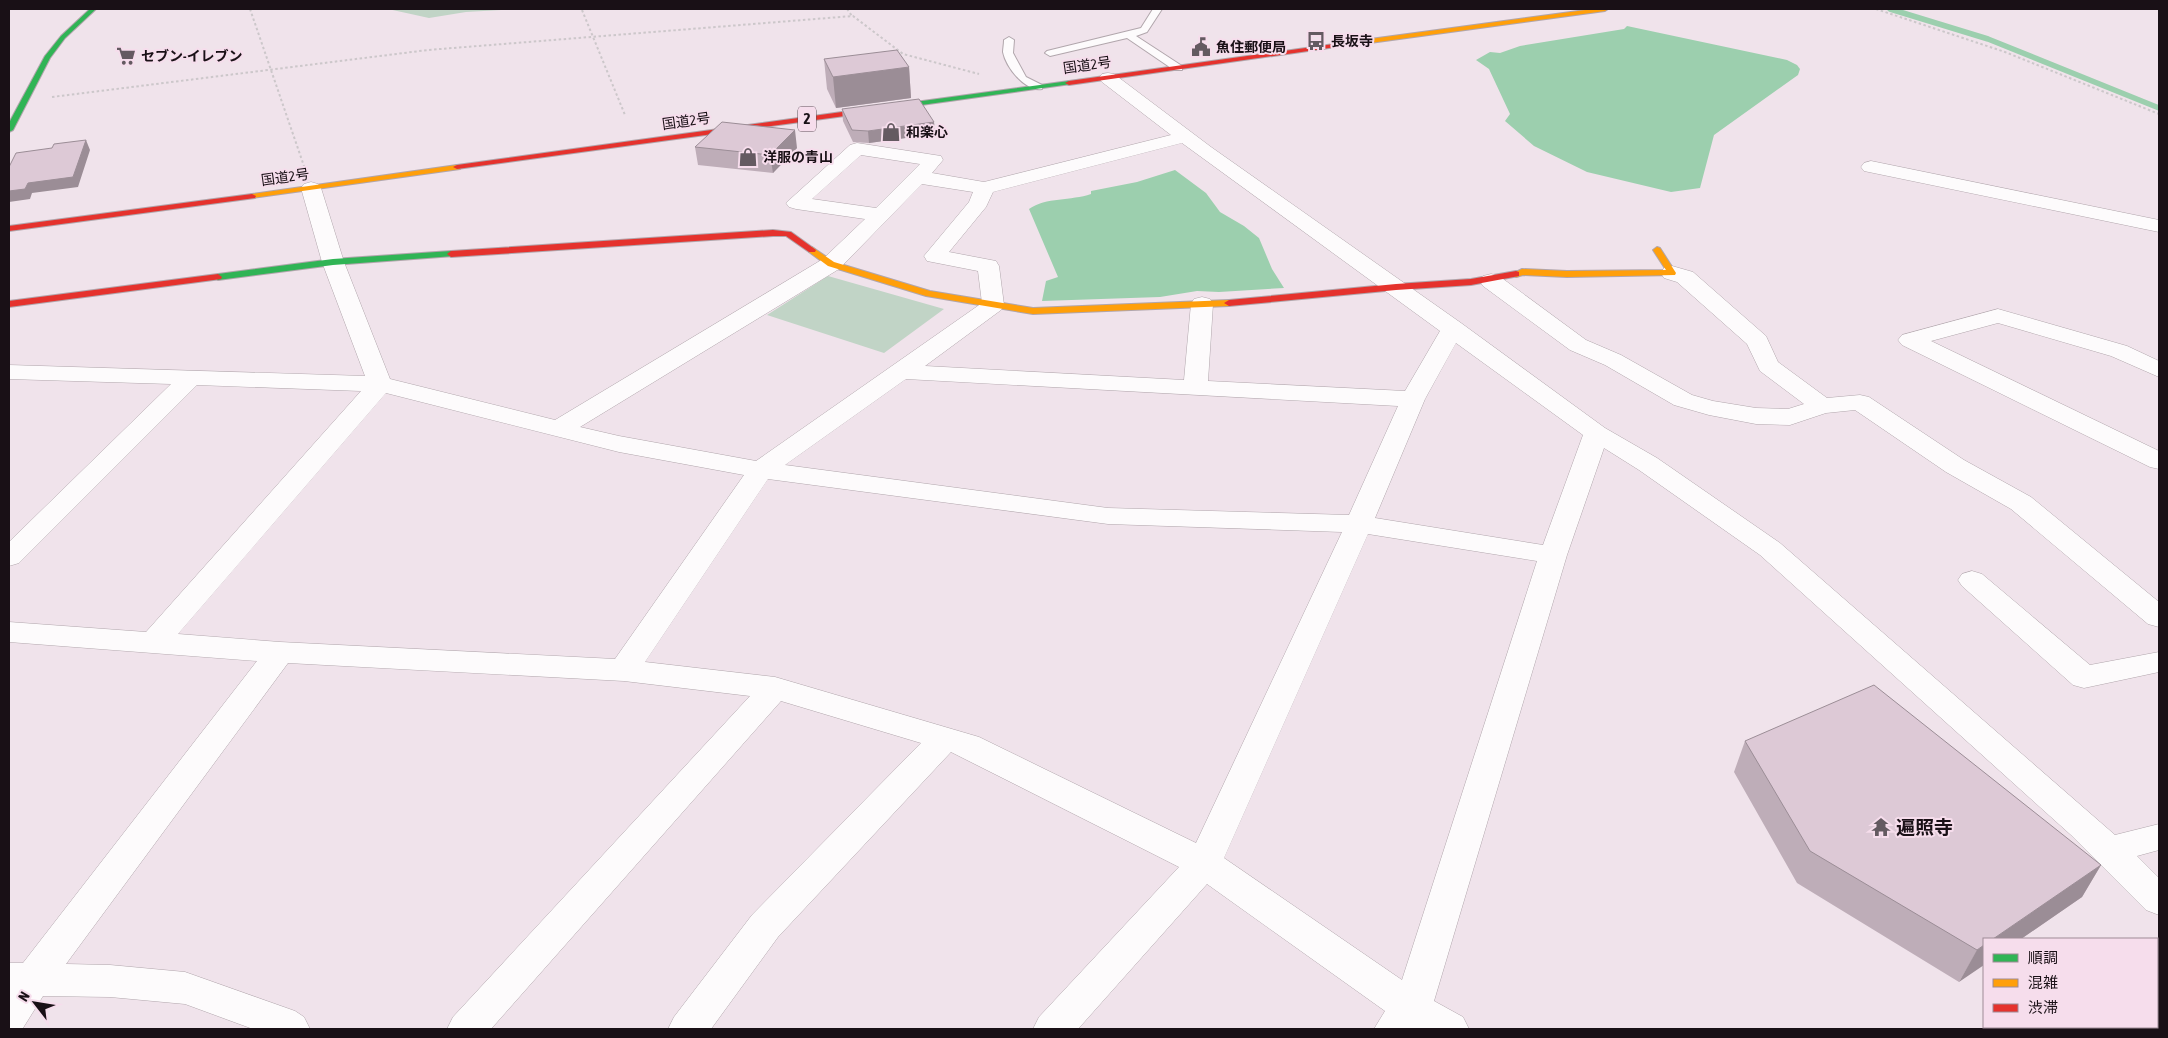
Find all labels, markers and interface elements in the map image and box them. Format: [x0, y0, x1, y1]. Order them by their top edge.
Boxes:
bus stop icon: 長坂寺 [1305, 30, 1327, 52]
place label: 長坂寺 [1331, 33, 1373, 49]
public building icon: 魚住郵便局 [1190, 36, 1212, 58]
place label: 魚住郵便局 [1216, 39, 1286, 55]
supermarket icon: セブン-イレブン [115, 45, 137, 67]
place label: セブン-イレブン [141, 48, 243, 64]
street label: 国道2号 [1062, 54, 1112, 76]
road number: 2 [798, 106, 816, 132]
street label: 国道2号 [661, 110, 711, 132]
shop icon: 和楽心 [880, 121, 902, 143]
place label: 和楽心 [906, 124, 948, 140]
shop icon: 洋服の青山 [737, 146, 759, 168]
place label: 洋服の青山 [763, 149, 833, 165]
street label: 国道2号 [260, 166, 310, 188]
temple icon: 遍照寺 [1870, 816, 1892, 838]
place label: 遍照寺 [1896, 816, 1953, 838]
legend [1983, 938, 2158, 1028]
text: 順調 [2028, 949, 2058, 966]
text: 混雑 [2028, 974, 2058, 991]
north arrow [10, 978, 60, 1028]
text: N [15, 989, 33, 1004]
text: 渋滞 [2028, 999, 2058, 1016]

